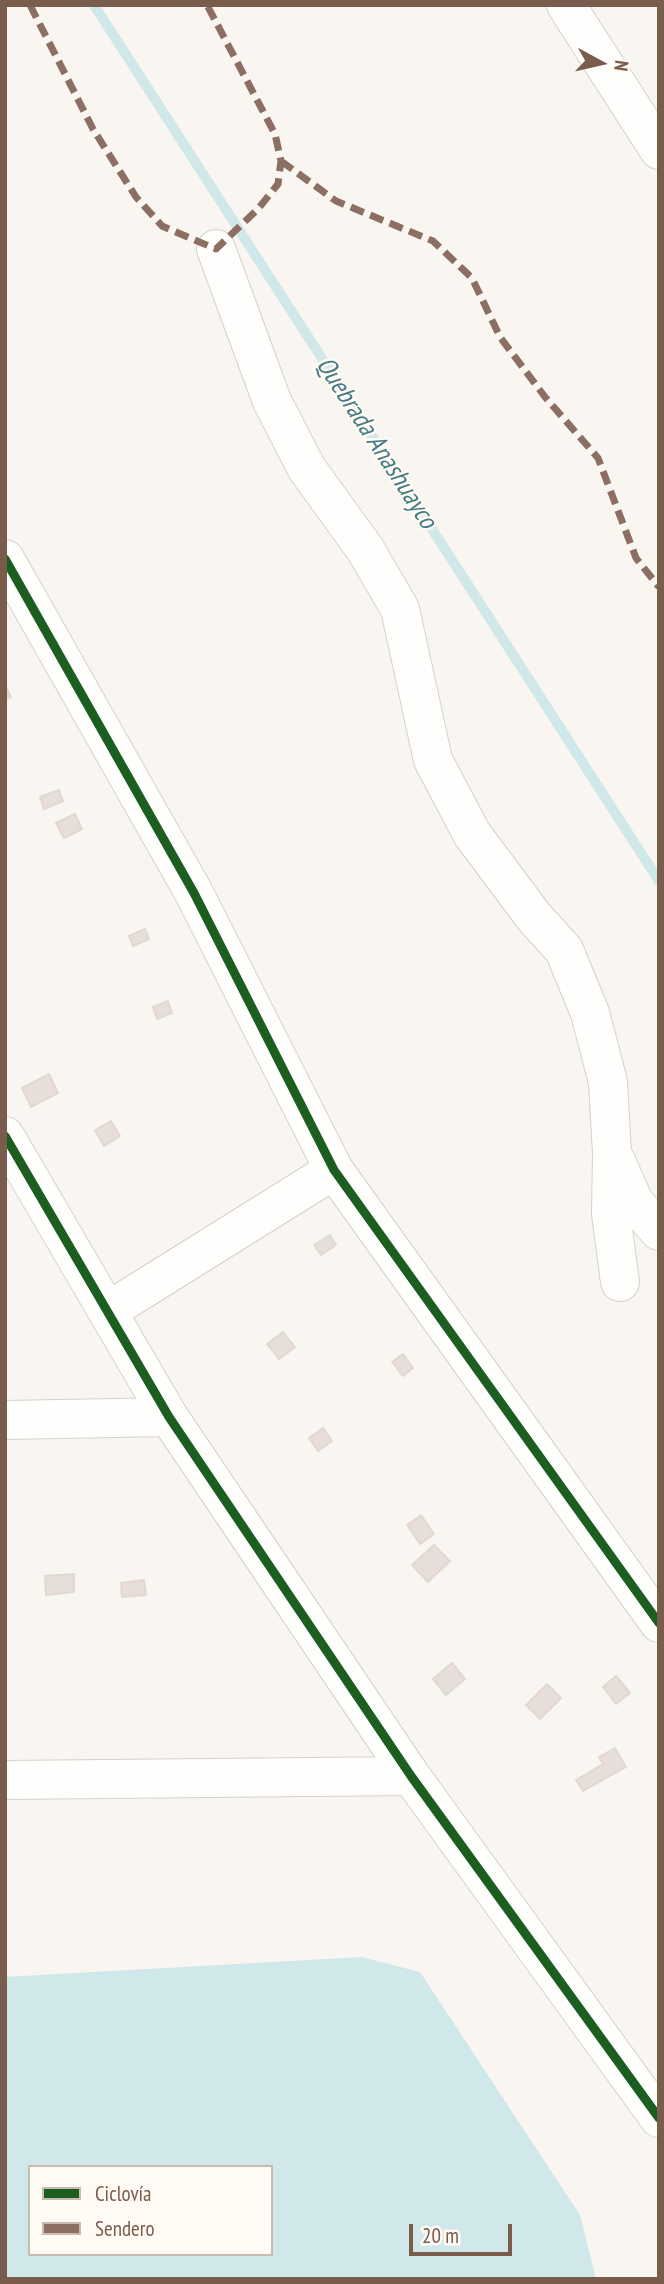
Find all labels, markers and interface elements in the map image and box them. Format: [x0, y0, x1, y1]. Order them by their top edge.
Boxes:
north arrow [566, 28, 636, 98]
text: N [609, 59, 634, 73]
water label: Quebrada Anashuayco [309, 351, 443, 535]
legend [28, 2165, 273, 2256]
text: Ciclovía [95, 2180, 152, 2207]
scale bar [412, 2210, 515, 2254]
text: Sendero [95, 2215, 154, 2242]
text: 20 m [422, 2222, 459, 2249]

